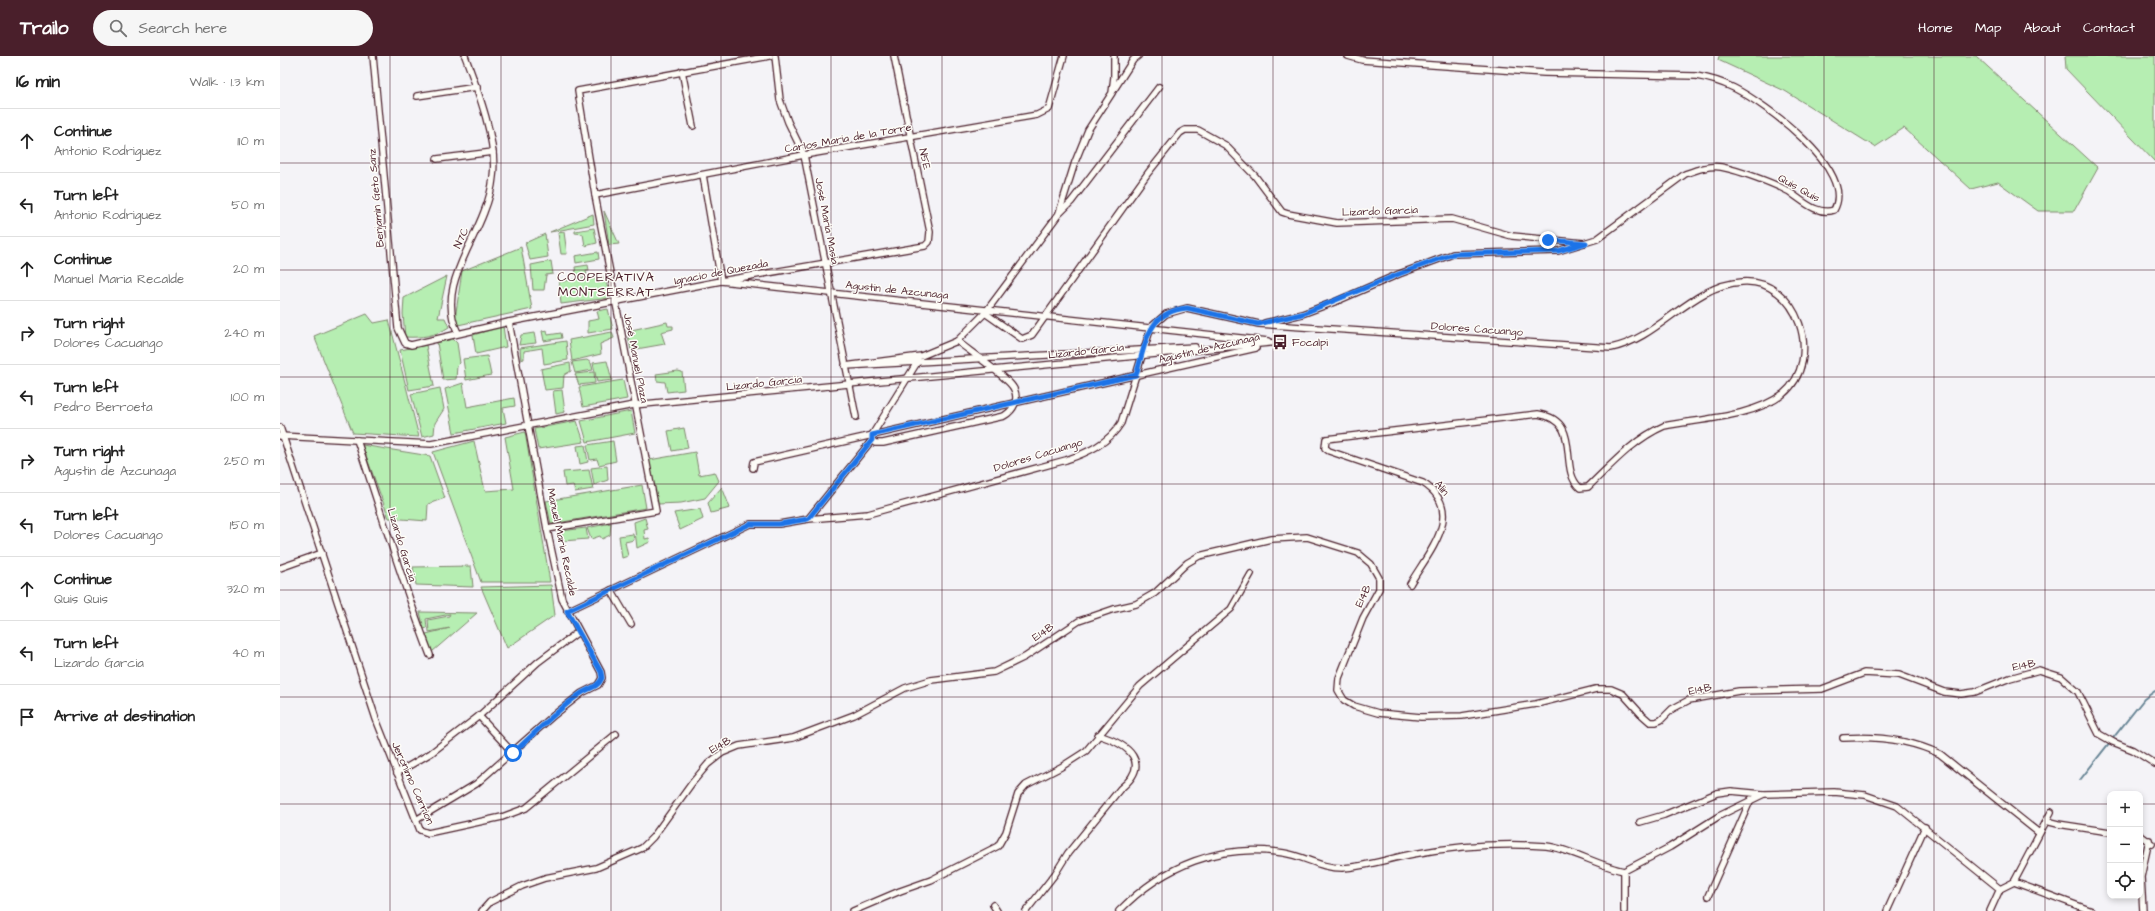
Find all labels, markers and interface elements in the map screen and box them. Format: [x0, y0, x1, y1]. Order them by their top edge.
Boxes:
search box [93, 10, 373, 46]
text: Trailo [20, 15, 69, 42]
icon: search [107, 17, 129, 39]
text: Search here [139, 18, 227, 39]
text: Home [1918, 18, 1953, 38]
text: Map [1975, 18, 2001, 38]
text: About [2023, 18, 2061, 38]
text: Contact [2083, 18, 2135, 38]
text: 16 min [16, 70, 60, 94]
text: Walk · 1.3 km [189, 73, 264, 91]
street label: Carlos Maria de la Torre [783, 119, 913, 157]
text: Continue [54, 121, 112, 142]
icon: ahead [16, 130, 38, 152]
text: 110 m [237, 132, 264, 150]
text: Antonio Rodriguez [54, 142, 162, 160]
street label: Benjamin Geto Sanz [364, 147, 388, 248]
street label: N5E [915, 147, 935, 171]
street label: Quis Quis [1775, 170, 1823, 206]
street label: José Maria Masia [811, 176, 843, 266]
text: Turn left [54, 185, 118, 206]
icon: left [16, 194, 38, 216]
text: 50 m [231, 196, 264, 214]
street label: Lizardo Garcia [1342, 202, 1419, 220]
text: Antonio Rodriguez [54, 206, 162, 224]
street label: N7C [450, 225, 472, 251]
route end [1539, 231, 1557, 249]
text: Continue [54, 249, 112, 270]
street label: Ignacio de Quezada [673, 255, 770, 289]
icon: ahead [16, 258, 38, 280]
text: 20 m [233, 260, 264, 278]
district label: COOPERATIVA MONTSERRAT [557, 268, 655, 301]
text: Manuel Maria Recalde [54, 270, 184, 288]
street label: Agustin de Azcunaga [845, 277, 950, 304]
street label: José Manuel Plaza [620, 312, 652, 405]
text: Turn right [54, 313, 125, 334]
street label: Dolores Cacuango [1430, 318, 1524, 341]
icon: right [16, 322, 38, 344]
text: 240 m [224, 324, 264, 342]
street label: Agustin de Azcunaga [1157, 329, 1262, 368]
bus stop icon: Focalpi [1271, 333, 1289, 351]
text: Dolores Cacuango [54, 334, 163, 352]
place label: Focalpi [1292, 335, 1328, 350]
street label: Lizardo Garcia [1047, 340, 1125, 362]
street label: Lizardo Garcia [725, 372, 803, 394]
text: Turn left [54, 377, 118, 398]
icon: left [16, 386, 38, 408]
text: 100 m [231, 388, 264, 406]
text: Pedro Berroeta [54, 398, 153, 416]
street label: Dolores Cacuango [992, 434, 1085, 477]
text: Turn right [54, 441, 125, 462]
icon: right [16, 450, 38, 472]
text: 250 m [224, 452, 264, 470]
text: Agustin de Azcunaga [54, 462, 176, 480]
street label: Alin [1431, 477, 1453, 499]
street label: Manuel Maria Recalde [543, 487, 581, 597]
text: Turn left [54, 505, 118, 526]
street label: Lizardo Garcia [384, 506, 420, 584]
icon: left [16, 514, 38, 536]
text: 150 m [230, 516, 264, 534]
text: Dolores Cacuango [54, 526, 163, 544]
text: Continue [54, 569, 112, 590]
icon: ahead [16, 578, 38, 600]
text: 320 m [226, 580, 264, 598]
street label: E14B [1351, 582, 1375, 610]
text: Quis Quis [54, 590, 108, 608]
street label: E14B [1029, 619, 1057, 645]
text: Turn left [54, 633, 118, 654]
icon: left [16, 642, 38, 664]
text: 40 m [232, 644, 264, 662]
text: Lizardo Garcia [54, 654, 144, 672]
street label: E14B [2011, 655, 2037, 675]
street label: E14B [1687, 679, 1713, 699]
icon: arrive [16, 706, 38, 728]
text: Arrive at destination [54, 706, 195, 727]
street label: E14B [706, 733, 734, 757]
street label: Jeronimo Carrion [388, 739, 438, 827]
route start [504, 744, 522, 762]
map controls [2107, 791, 2143, 899]
button: + [2107, 791, 2143, 827]
button: − [2107, 827, 2143, 863]
button: locate [2107, 863, 2143, 899]

